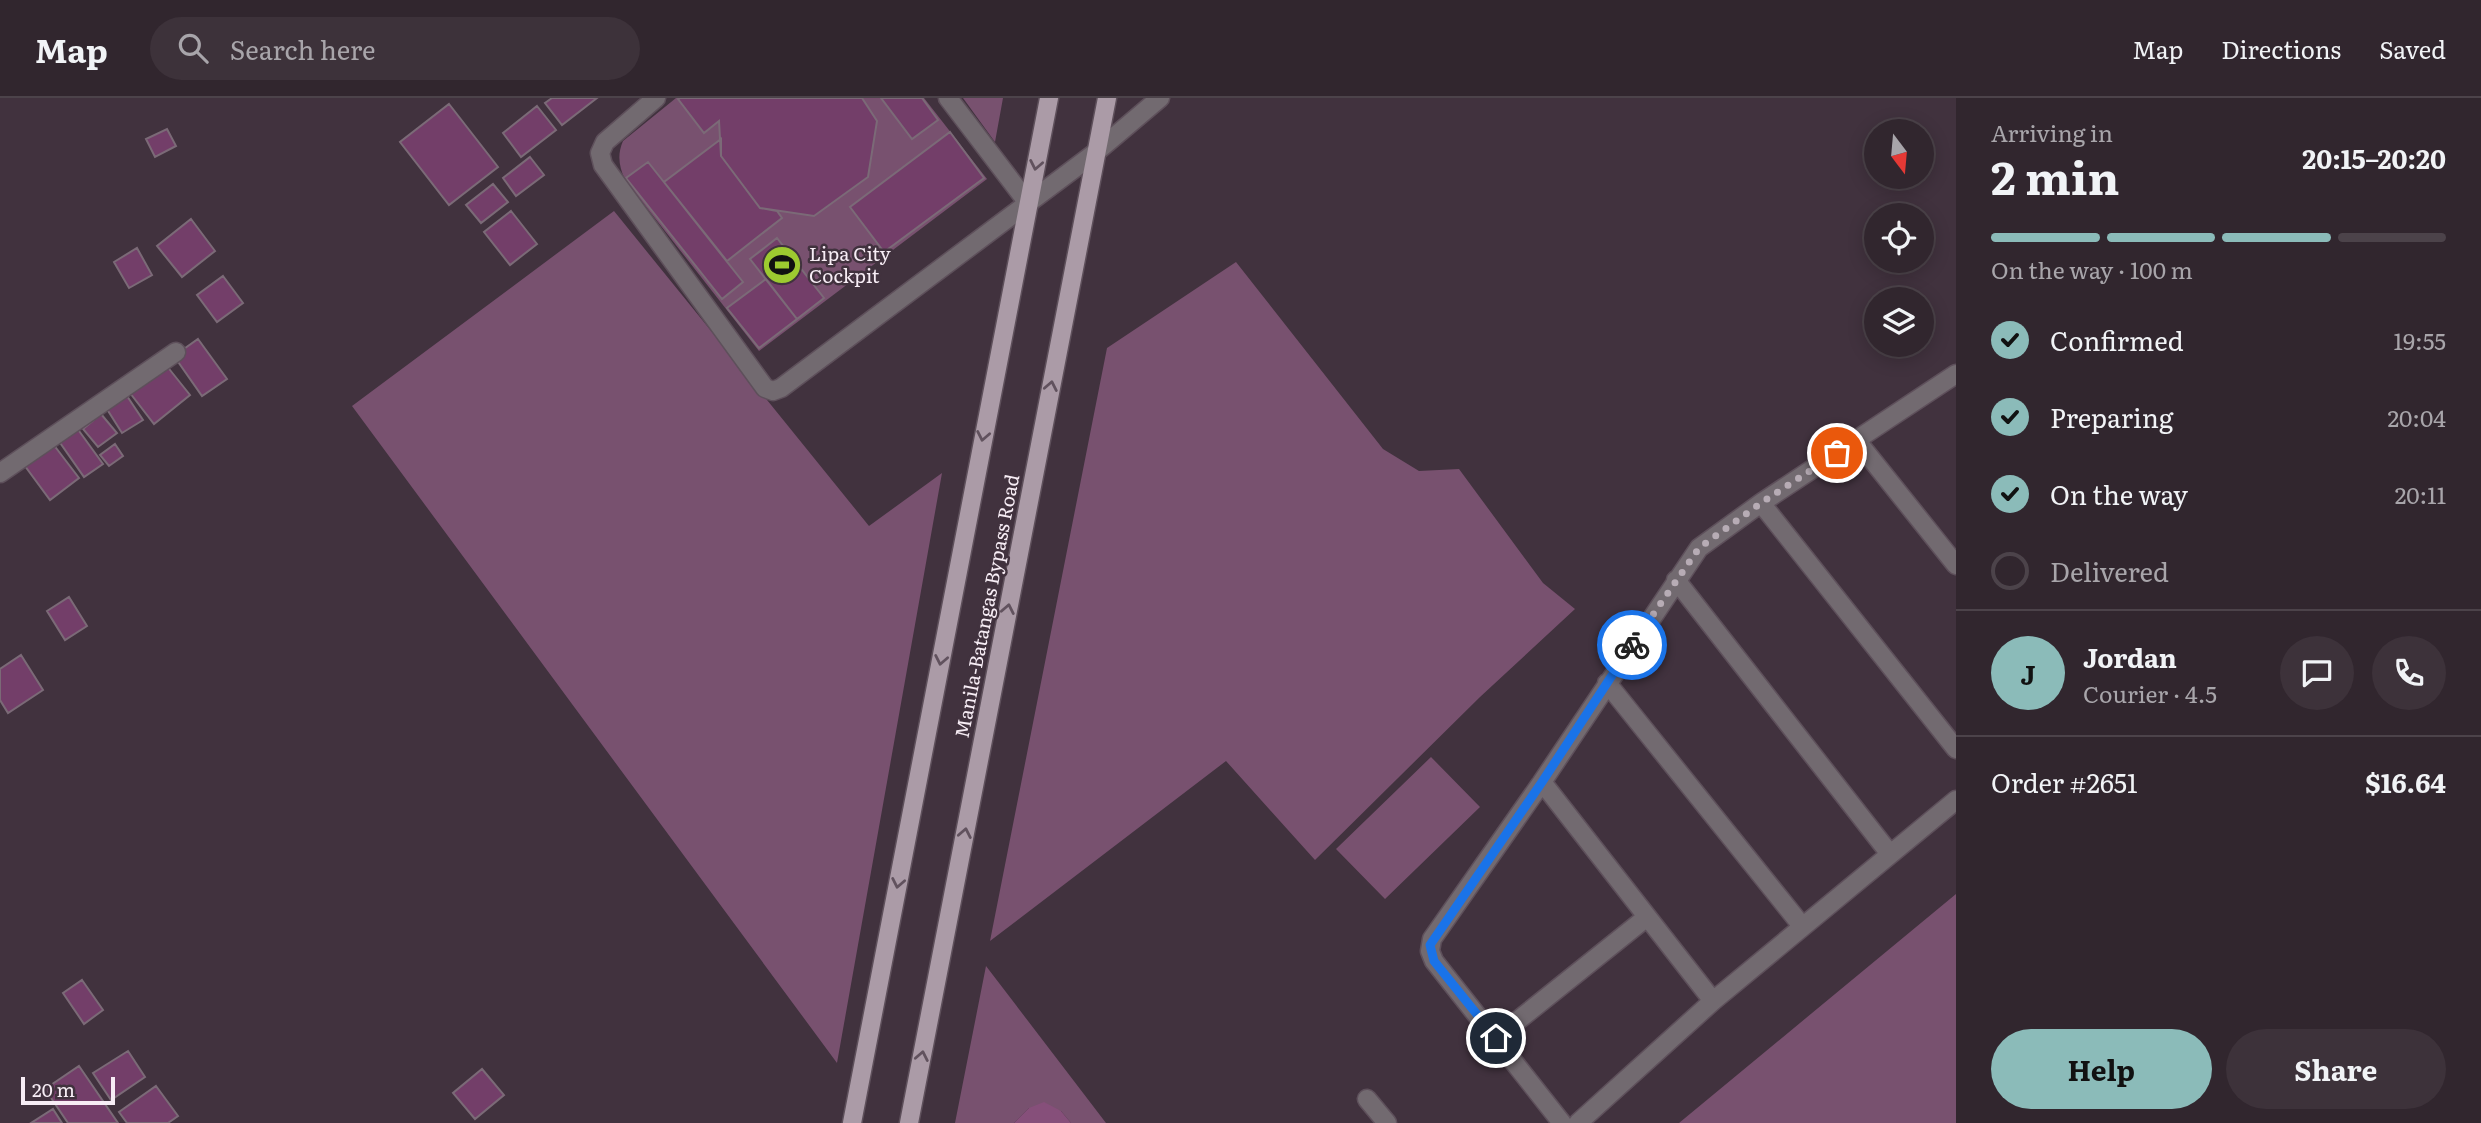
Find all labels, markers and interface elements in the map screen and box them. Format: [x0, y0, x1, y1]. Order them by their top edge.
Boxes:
search box [150, 17, 640, 80]
text: Map [35, 24, 108, 73]
icon: search [174, 29, 212, 67]
text: Search here [230, 29, 376, 68]
text: Map [2132, 31, 2183, 66]
text: Directions [2221, 31, 2341, 66]
text: Saved [2379, 31, 2446, 66]
text: Arriving in [1991, 115, 2113, 149]
north arrow [1864, 119, 1934, 189]
map controls [1864, 119, 1934, 357]
text: 20:15–20:20 [2302, 138, 2446, 177]
text: 2 min [1991, 141, 2120, 209]
one-way arrow [1029, 159, 1044, 171]
button: locate [1864, 203, 1934, 273]
place label: Lipa City Cockpit [809, 239, 891, 289]
sports icon: Lipa City Cockpit [761, 244, 803, 286]
text: On the way · 100 m [1991, 252, 2193, 286]
button: layers [1864, 287, 1934, 357]
text: Confirmed [2050, 320, 2184, 359]
icon: check [1991, 321, 2029, 359]
text: 19:55 [2394, 323, 2446, 357]
one-way arrow [1042, 380, 1057, 392]
text: Preparing [2050, 397, 2173, 436]
icon: check [1991, 398, 2029, 436]
text: 20:04 [2387, 400, 2446, 434]
pin [1807, 423, 1867, 483]
one-way arrow [977, 430, 992, 442]
icon: bag [1818, 434, 1856, 472]
street label: Manila-Batangas Bypass Road [947, 471, 1025, 740]
text: On the way [2050, 474, 2188, 513]
icon: check [1991, 475, 2029, 513]
text: 20:11 [2395, 477, 2446, 511]
text: Delivered [2050, 551, 2169, 590]
one-way arrow [999, 603, 1014, 615]
courier [1597, 610, 1667, 680]
icon: bike [1613, 626, 1651, 664]
button: chat [2280, 636, 2354, 710]
button: phone [2372, 636, 2446, 710]
text: Jordan [2083, 637, 2177, 676]
one-way arrow [934, 654, 949, 666]
text: J [2021, 654, 2035, 693]
text: Courier · 4.5 [2083, 676, 2217, 710]
text: Order #2651 [1991, 762, 2138, 801]
text: $16.64 [2365, 762, 2446, 801]
one-way arrow [956, 827, 971, 839]
one-way arrow [891, 877, 906, 889]
pin [1466, 1008, 1526, 1068]
icon: home [1477, 1019, 1515, 1057]
button: Help [1991, 1029, 2212, 1109]
button: Share [2226, 1029, 2446, 1109]
one-way arrow [913, 1050, 928, 1062]
scale bar [21, 1074, 116, 1106]
text: 20 m [32, 1075, 75, 1103]

